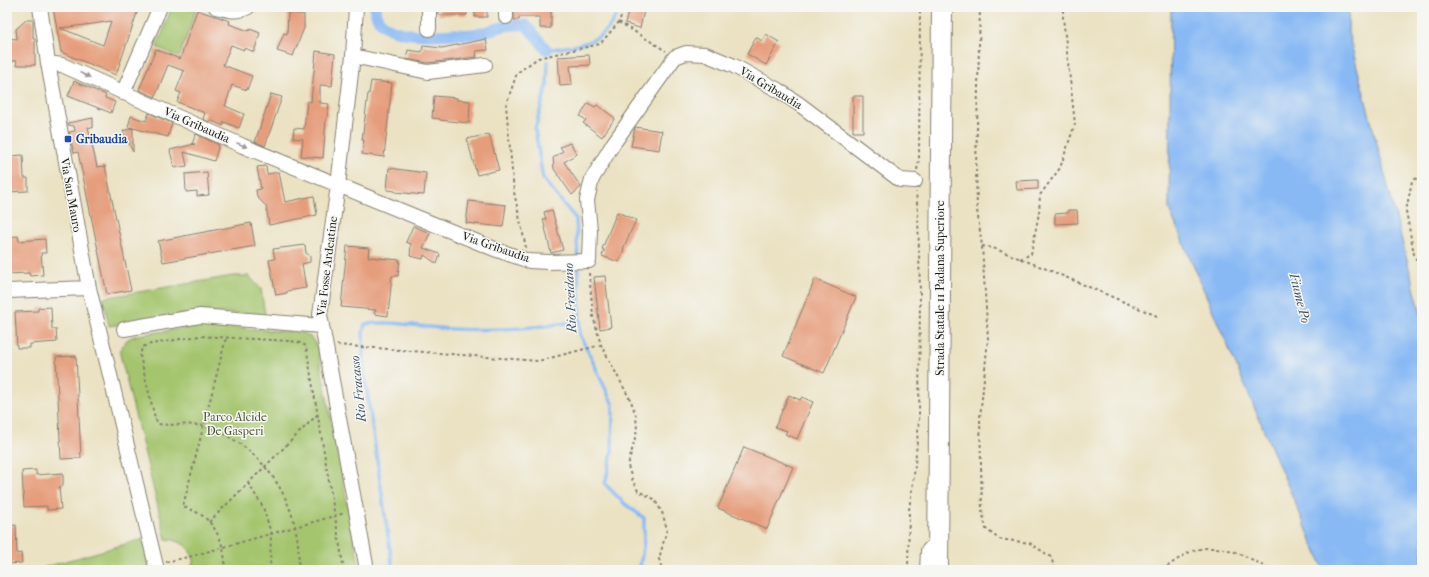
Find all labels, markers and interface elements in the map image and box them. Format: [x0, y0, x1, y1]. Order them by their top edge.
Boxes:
street label: Via Gribaudia [736, 63, 805, 112]
one-way arrow [79, 72, 90, 78]
street label: Via Gribaudia [161, 104, 233, 146]
place label: Gribaudia [76, 132, 128, 146]
marker: Gribaudia [63, 134, 73, 144]
one-way arrow [236, 142, 247, 148]
street label: Via San Mauro [57, 156, 84, 233]
street label: Strada Statale 11 Padana Superiore [933, 200, 947, 376]
street label: Via Fosse Ardeatine [314, 215, 340, 318]
street label: Via Gribaudia [459, 229, 532, 265]
water label: Rio Freidano [561, 262, 579, 334]
water label: Fiume Po [1286, 270, 1314, 325]
water label: Rio Fracasso [347, 355, 369, 424]
park label: Parco Alcide De Gasperi [203, 410, 267, 438]

